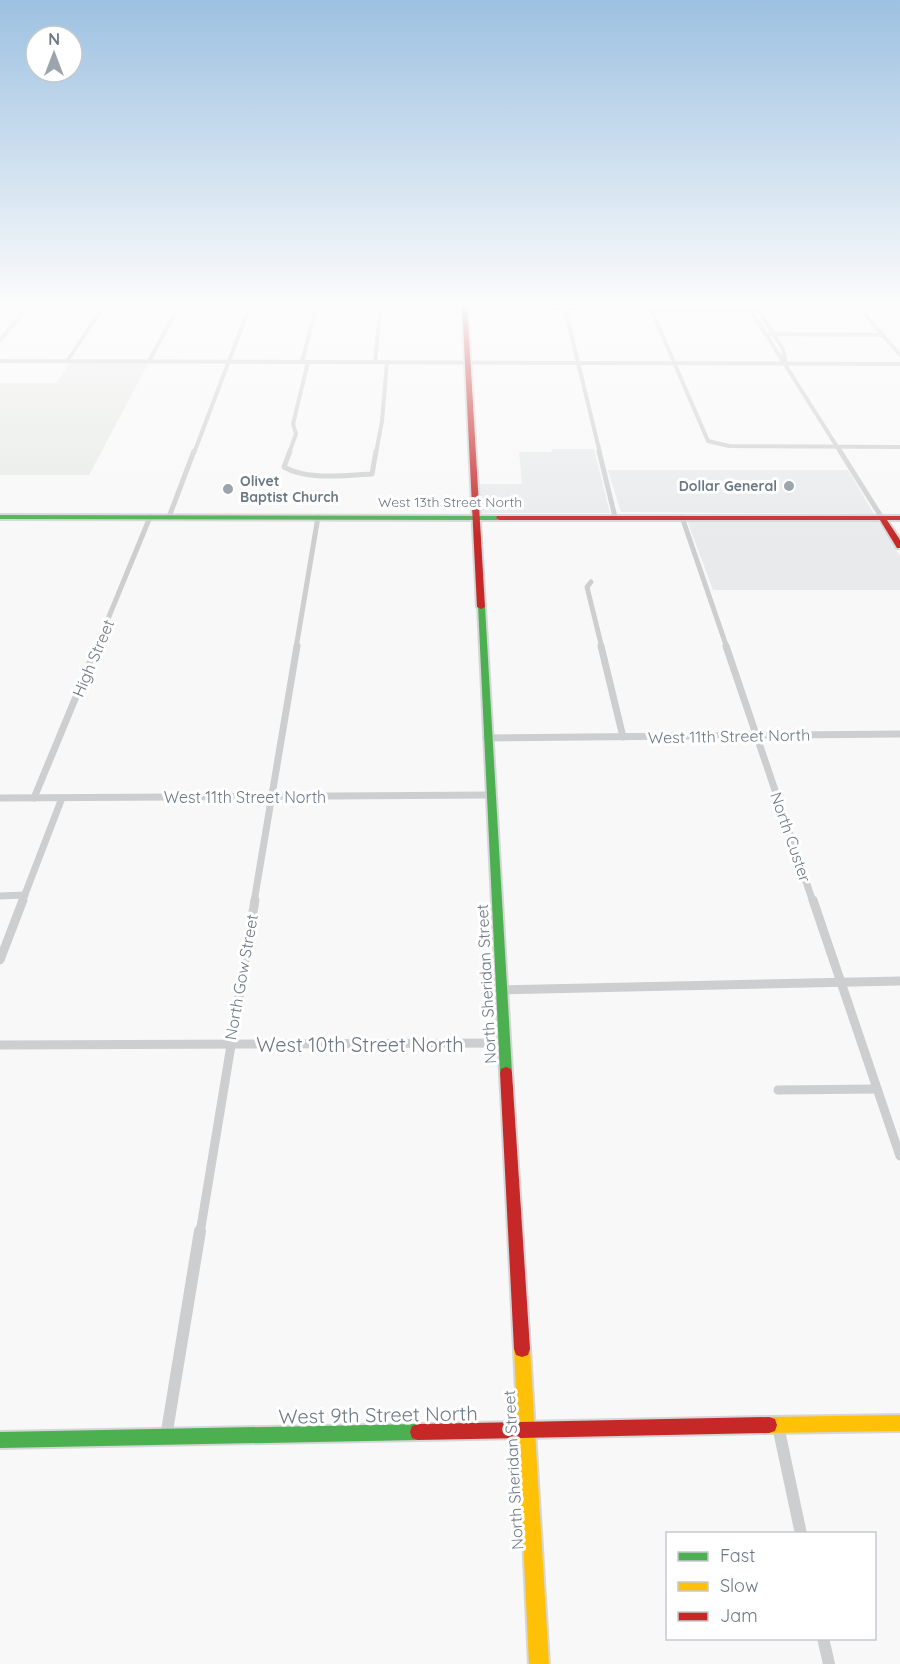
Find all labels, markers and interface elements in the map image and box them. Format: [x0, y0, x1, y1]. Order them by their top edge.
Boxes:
north arrow [24, 24, 84, 84]
text: N [48, 29, 60, 49]
place label: Olivet Baptist Church [240, 472, 339, 506]
place label: Dollar General [679, 477, 777, 495]
marker: Dollar General [782, 479, 796, 493]
marker: Olivet Baptist Church [221, 482, 235, 496]
street label: West 13th Street North [378, 493, 522, 511]
street label: High Street [68, 616, 118, 700]
street label: West 11th Street North [648, 725, 810, 747]
street label: West 11th Street North [164, 787, 326, 807]
street label: North Custer [766, 789, 816, 885]
street label: North Sheridan Street [472, 904, 500, 1064]
street label: North Gow Street [220, 913, 262, 1041]
street label: West 10th Street North [256, 1032, 464, 1057]
street label: North Sheridan Street [499, 1390, 527, 1550]
street label: West 9th Street North [278, 1400, 478, 1429]
legend [666, 1532, 876, 1640]
text: Fast [720, 1544, 755, 1567]
text: Slow [720, 1574, 758, 1597]
text: Jam [720, 1604, 758, 1627]

